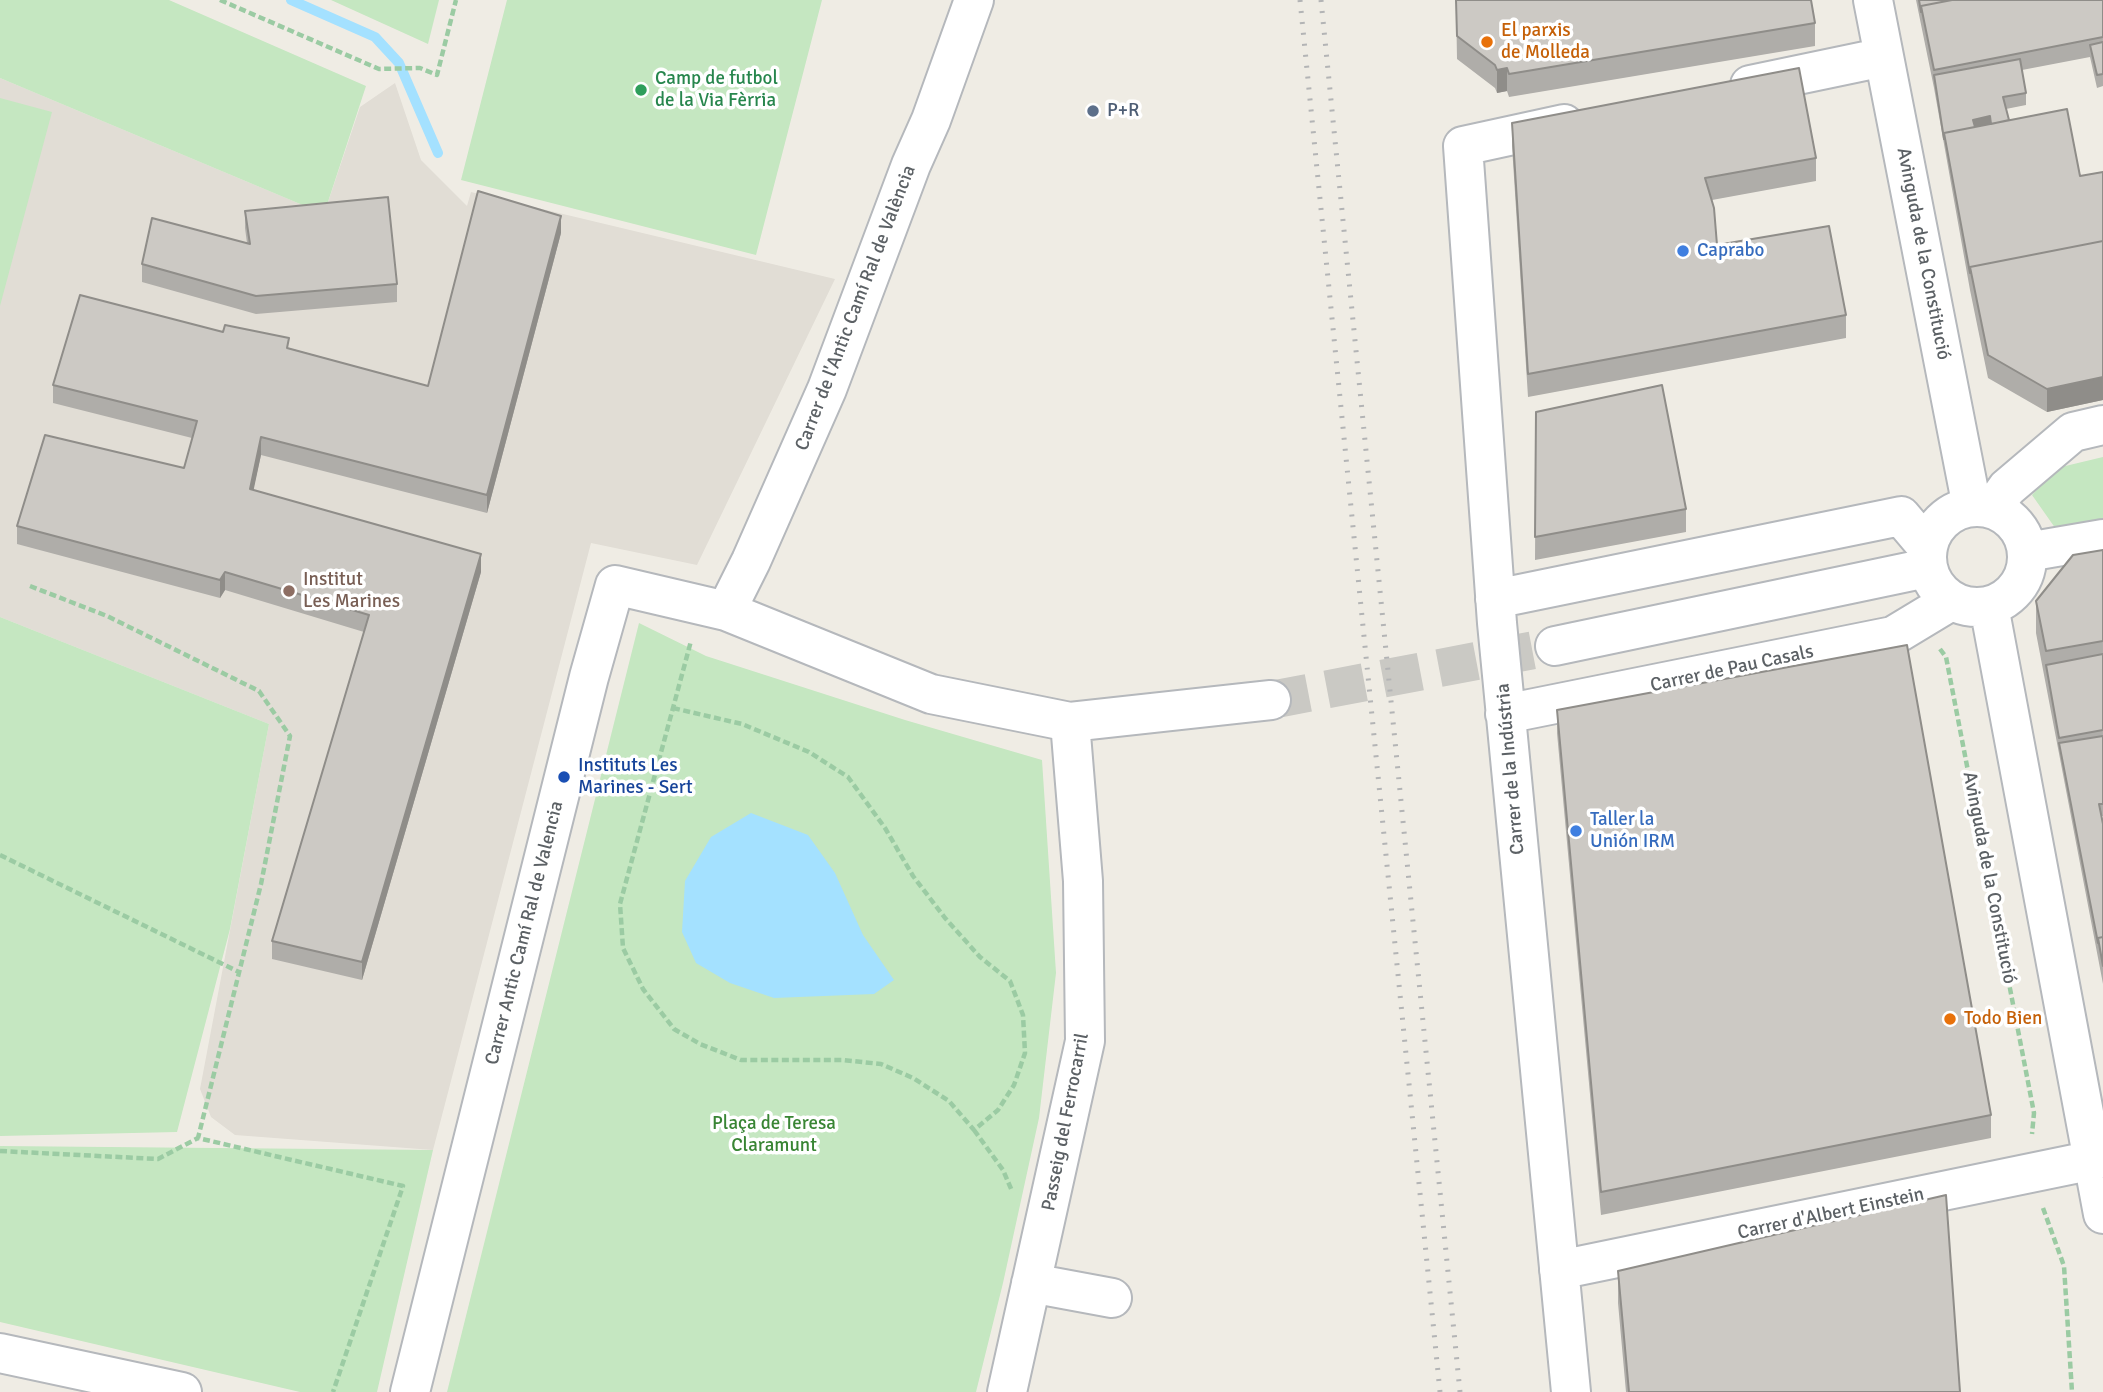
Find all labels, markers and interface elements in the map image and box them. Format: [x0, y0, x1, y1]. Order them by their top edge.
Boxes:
place label: El parxis de Molleda [1501, 20, 1590, 64]
marker: El parxis de Molleda [1479, 34, 1495, 50]
place label: Camp de futbol de la Via Fèrria [655, 68, 778, 112]
marker: Camp de futbol de la Via Fèrria [633, 82, 649, 98]
place label: P+R [1107, 100, 1139, 122]
marker: P+R [1085, 103, 1101, 119]
street label: Avinguda de la Constitució [1891, 146, 1955, 362]
street label: Carrer de l'Antic Camí Ral de València [791, 162, 921, 454]
place label: Caprabo [1697, 240, 1764, 262]
marker: Caprabo [1675, 243, 1691, 259]
place label: Institut Les Marines [303, 569, 400, 613]
marker: Institut Les Marines [281, 583, 297, 599]
street label: Carrer de Pau Casals [1648, 641, 1816, 697]
street label: Carrer de la Indústria [1492, 682, 1530, 856]
place label: Instituts Les Marines - Sert [578, 755, 693, 799]
marker: Instituts Les Marines - Sert [556, 769, 572, 785]
street label: Avinguda de la Constitució [1957, 770, 2021, 986]
street label: Carrer Antic Camí Ral de Valencia [481, 799, 569, 1067]
place label: Taller la Unión IRM [1590, 809, 1675, 853]
marker: Taller la Unión IRM [1568, 823, 1584, 839]
place label: Todo Bien [1964, 1008, 2042, 1030]
marker: Todo Bien [1942, 1011, 1958, 1027]
street label: Passeig del Ferrocarril [1038, 1031, 1094, 1213]
park label: Plaça de Teresa Claramunt [712, 1113, 836, 1157]
street label: Carrer d'Albert Einstein [1736, 1183, 1926, 1245]

